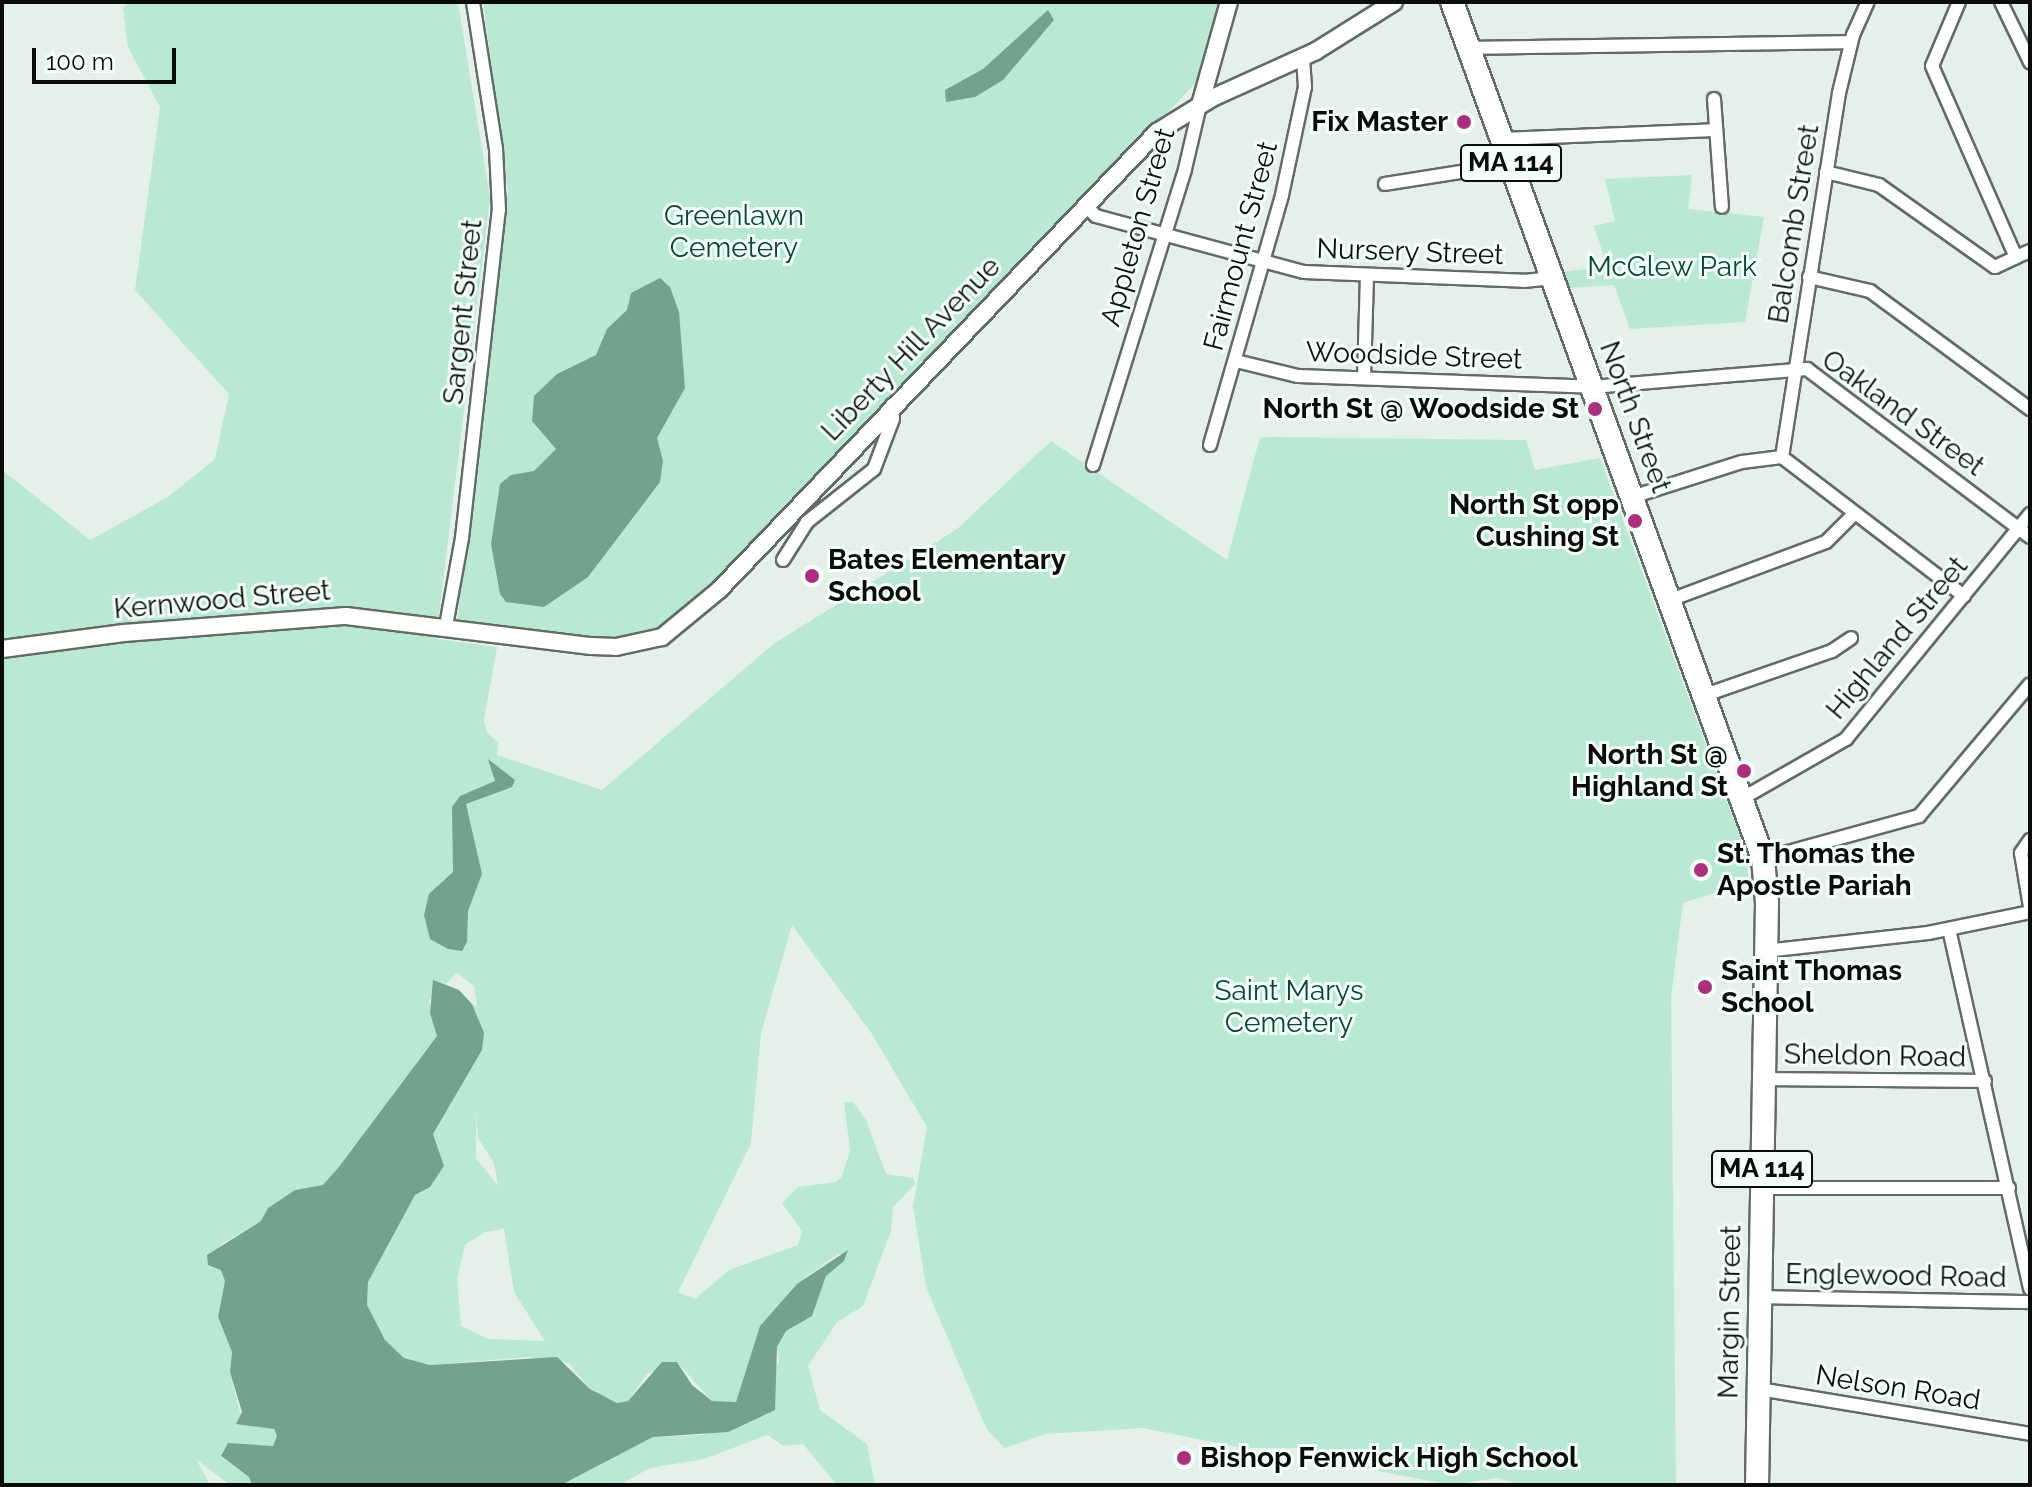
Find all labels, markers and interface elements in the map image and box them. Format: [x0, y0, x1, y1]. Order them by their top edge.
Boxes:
scale bar [36, 32, 180, 82]
text: 100 m [46, 47, 114, 76]
place label: Fix Master [1311, 105, 1448, 139]
marker: Fix Master [1455, 113, 1473, 131]
street label: Balcomb Street [1762, 122, 1826, 326]
street label: Appleton Street [1094, 124, 1182, 330]
street label: Fairmount Street [1197, 138, 1285, 354]
road number: MA 114 [1459, 141, 1563, 185]
park label: Greenlawn Cemetery [664, 199, 804, 265]
street label: Sargent Street [437, 218, 489, 406]
street label: Nursery Street [1316, 232, 1504, 272]
street label: Liberty Hill Avenue [814, 249, 1008, 449]
park label: McGlew Park [1587, 250, 1757, 284]
street label: Woodside Street [1305, 335, 1523, 377]
street label: North Street [1592, 337, 1678, 497]
street label: Oakland Street [1815, 343, 1991, 483]
place label: North St @ Woodside St [1261, 392, 1579, 426]
marker: North St @ Woodside St [1586, 400, 1604, 418]
place label: North St opp Cushing St [1449, 488, 1619, 554]
marker: North St opp Cushing St [1626, 512, 1644, 530]
place label: Bates Elementary School [828, 543, 1066, 609]
street label: Highland Street [1819, 550, 1975, 726]
marker: Bates Elementary School [803, 567, 821, 585]
street label: Kernwood Street [112, 574, 332, 626]
place label: North St @ Highland St [1571, 738, 1728, 804]
marker: North St @ Highland St [1735, 762, 1753, 780]
place label: St. Thomas the Apostle Pariah [1717, 837, 1916, 903]
marker: St. Thomas the Apostle Pariah [1692, 861, 1710, 879]
place label: Saint Thomas School [1721, 954, 1903, 1020]
park label: Saint Marys Cemetery [1215, 974, 1363, 1040]
marker: Saint Thomas School [1696, 978, 1714, 996]
street label: Sheldon Road [1784, 1038, 1966, 1074]
road number: MA 114 [1710, 1147, 1814, 1191]
street label: Margin Street [1712, 1225, 1748, 1399]
street label: Englewood Road [1785, 1257, 2007, 1295]
street label: Nelson Road [1813, 1358, 1983, 1418]
place label: Bishop Fenwick High School [1200, 1441, 1578, 1475]
marker: Bishop Fenwick High School [1175, 1449, 1193, 1467]

